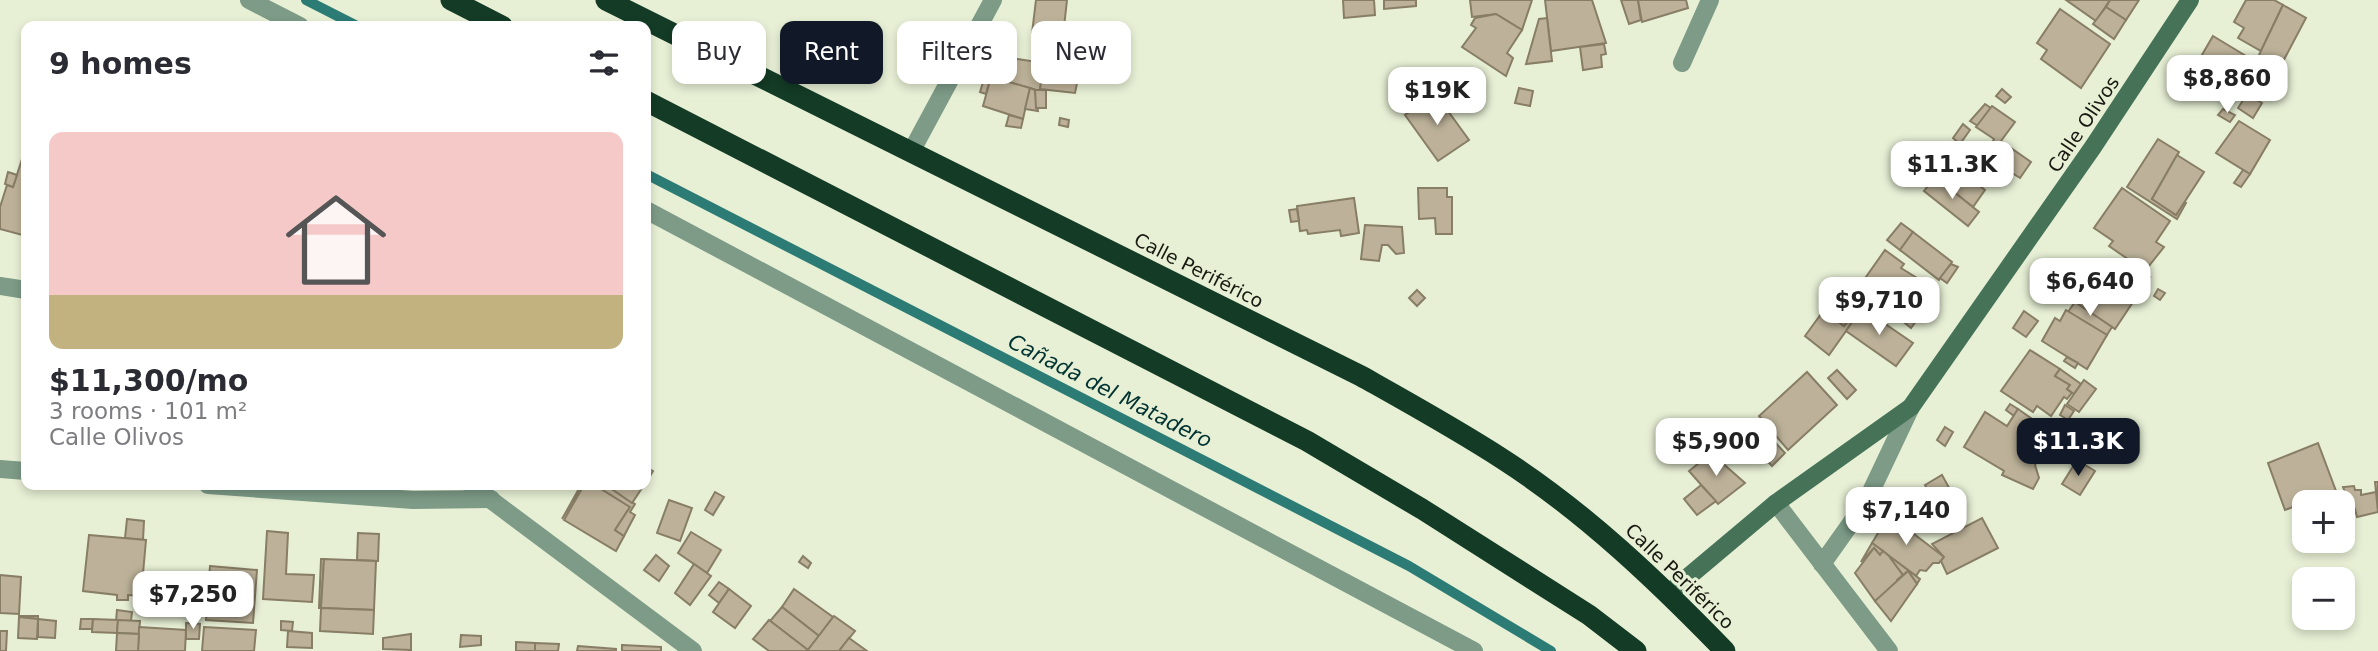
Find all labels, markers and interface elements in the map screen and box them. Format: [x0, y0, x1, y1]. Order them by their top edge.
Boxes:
chip: Buy [672, 21, 766, 84]
chip: Rent [780, 21, 883, 84]
chip: Filters [897, 21, 1017, 84]
chip: New [1031, 21, 1131, 84]
icon: filters [585, 44, 623, 82]
text: 9 homes [49, 46, 192, 81]
pin: $8,860 [2170, 55, 2284, 115]
text: $8,860 [2183, 65, 2271, 91]
pin: $19K [1396, 68, 1478, 127]
street label: Calle Olivos [2043, 72, 2123, 176]
text: $19K [1404, 77, 1470, 103]
pin: $11.3K [1895, 142, 2009, 201]
text: $11.3K [1907, 151, 1997, 177]
icon: home [273, 177, 399, 303]
street label: Calle Periférico [1131, 228, 1267, 312]
pin: $6,640 [2033, 258, 2147, 318]
text: $6,640 [2046, 268, 2134, 294]
pin: $9,710 [1822, 278, 1936, 337]
text: $9,710 [1835, 287, 1923, 313]
water label: Cañada del Matadero [1004, 329, 1216, 453]
text: $11,300/mo [49, 363, 248, 398]
text: 3 rooms · 101 m² [49, 398, 247, 424]
pin: $5,900 [1659, 419, 1773, 478]
pin: $11.3K [2021, 419, 2135, 478]
text: Calle Olivos [49, 424, 184, 450]
text: $5,900 [1672, 428, 1760, 454]
text: $11.3K [2033, 428, 2123, 454]
pin: $7,140 [1849, 488, 1963, 547]
map controls [2292, 490, 2355, 630]
button: + [2292, 490, 2355, 553]
text: $7,140 [1862, 497, 1950, 523]
street label: Calle Periférico [1621, 519, 1739, 633]
button: − [2292, 567, 2355, 630]
pin: $7,250 [136, 572, 250, 631]
text: $7,250 [149, 581, 237, 607]

